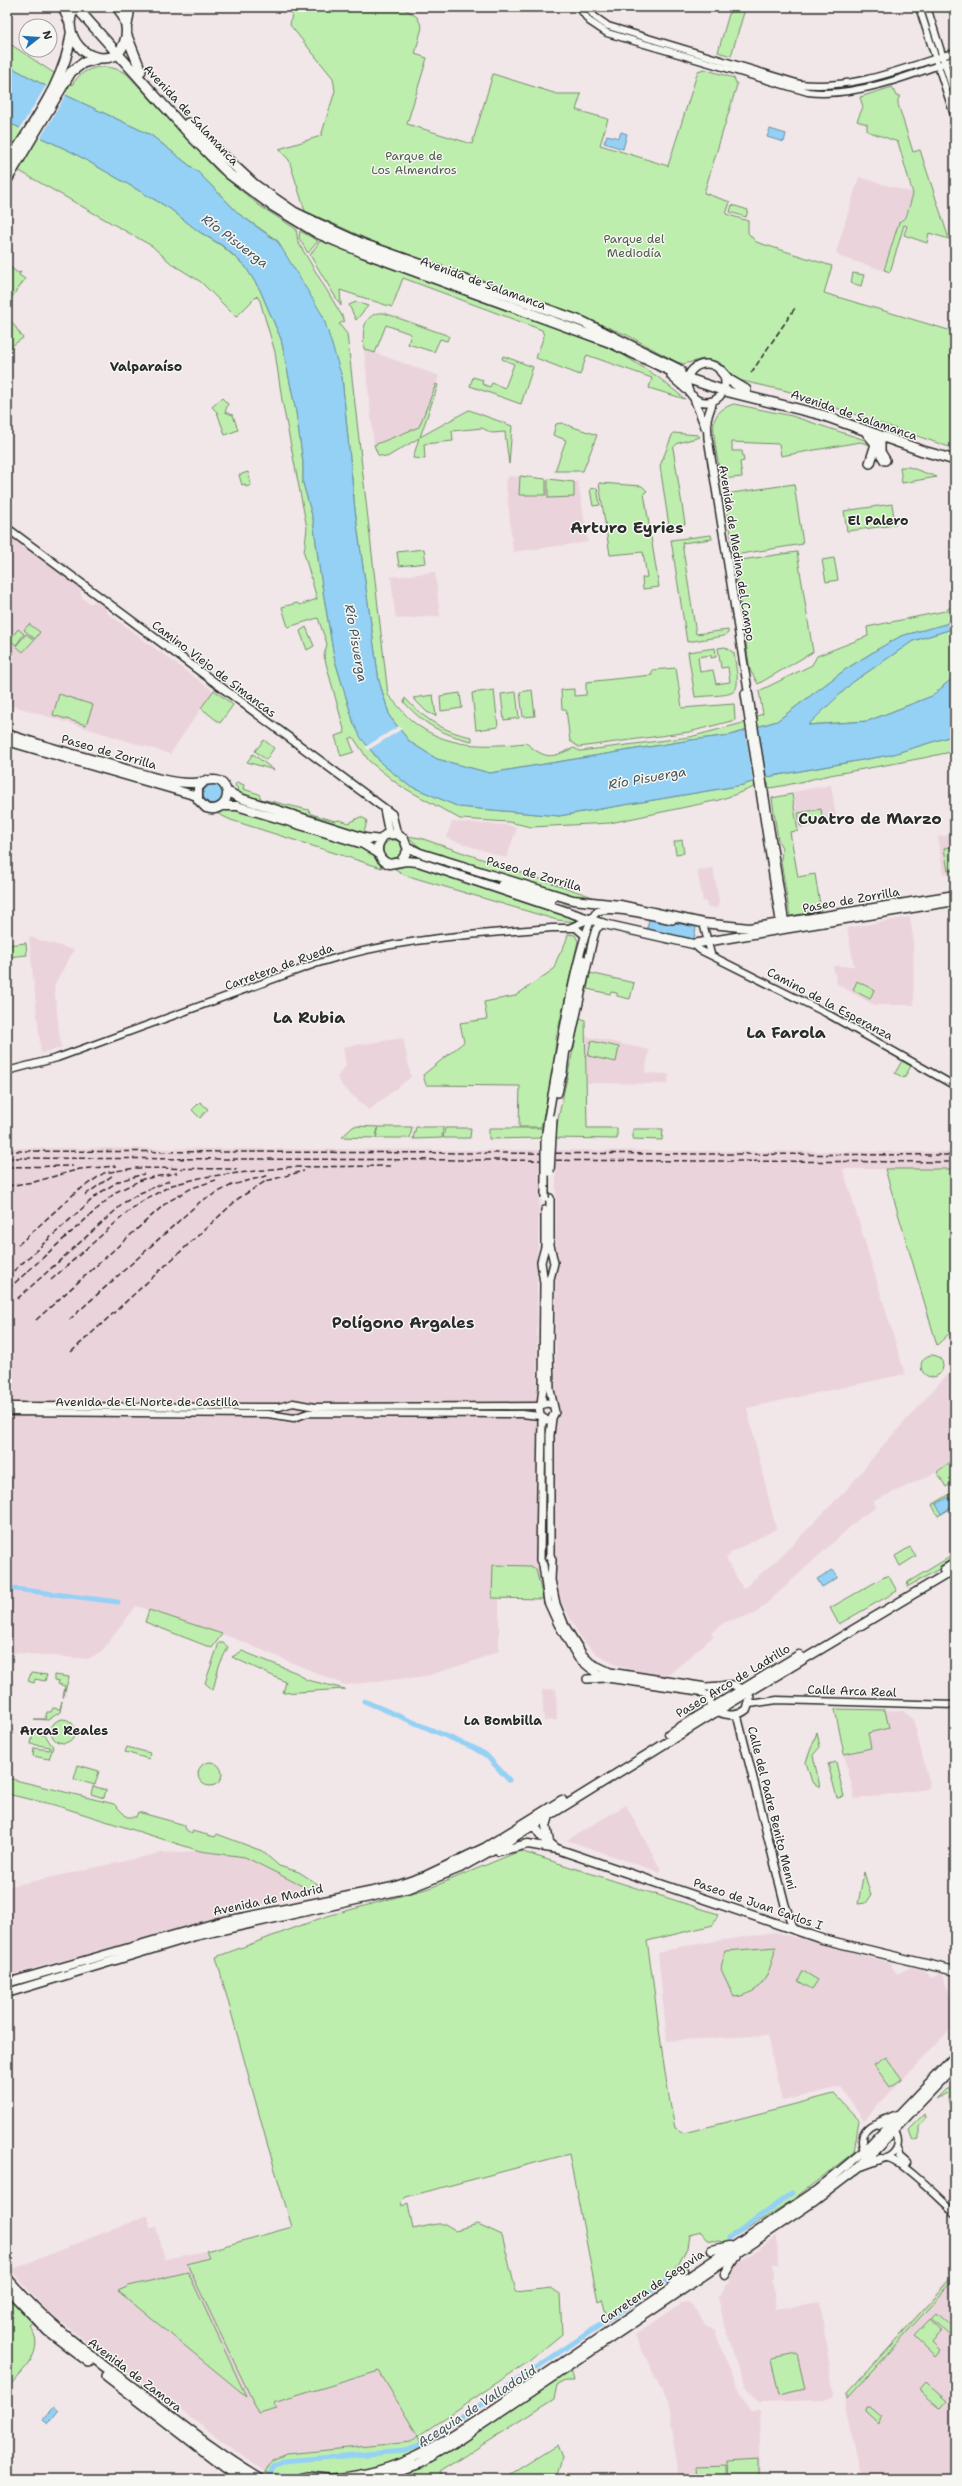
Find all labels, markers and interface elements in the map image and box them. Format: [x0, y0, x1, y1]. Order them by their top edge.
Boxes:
north arrow [18, 18, 58, 58]
text: N [39, 29, 56, 42]
street label: Avenida de Salamanca [140, 61, 242, 169]
park label: Parque de Los Almendros [371, 148, 457, 178]
water label: Río Pisuerga [198, 210, 272, 272]
park label: Parque del Mediodía [603, 231, 665, 261]
street label: Avenida de Salamanca [418, 253, 549, 313]
district label: Valparaíso [110, 358, 182, 375]
street label: Avenida de Salamanca [789, 386, 920, 444]
street label: Avenida de Medina del Campo [715, 464, 759, 642]
district label: El Palero [848, 512, 908, 529]
district label: Arturo Eyries [570, 517, 684, 538]
water label: Río Pisuerga [341, 603, 371, 683]
street label: Camino Viejo de Simancas [149, 617, 279, 721]
street label: Paseo de Zorrilla [59, 731, 159, 773]
water label: Río Pisuerga [607, 763, 687, 793]
district label: Cuatro de Marzo [798, 808, 942, 829]
street label: Paseo de Zorrilla [484, 853, 584, 895]
street label: Paseo de Zorrilla [801, 883, 901, 916]
street label: Carretera de Rueda [223, 940, 336, 994]
street label: Camino de la Esperanza [764, 964, 896, 1044]
district label: La Rubia [273, 1007, 345, 1028]
district label: La Farola [746, 1022, 826, 1043]
district label: Polígono Argales [332, 1312, 474, 1333]
street label: Avenida de El Norte de Castilla [55, 1394, 239, 1410]
street label: Paseo Arco de Ladrillo [673, 1640, 793, 1722]
street label: Calle Arca Real [807, 1681, 897, 1701]
district label: La Bombilla [464, 1712, 542, 1729]
district label: Arcas Reales [20, 1722, 108, 1739]
street label: Calle del Padre Benito Menni [744, 1725, 800, 1891]
street label: Paseo de Juan Carlos I [691, 1874, 825, 1934]
street label: Avenida de Madrid [212, 1880, 325, 1919]
street label: Carretera de Segovia [597, 2246, 708, 2328]
street label: Avenida de Zamora [85, 2334, 186, 2416]
water label: Acequia de Valladolid [414, 2361, 540, 2451]

